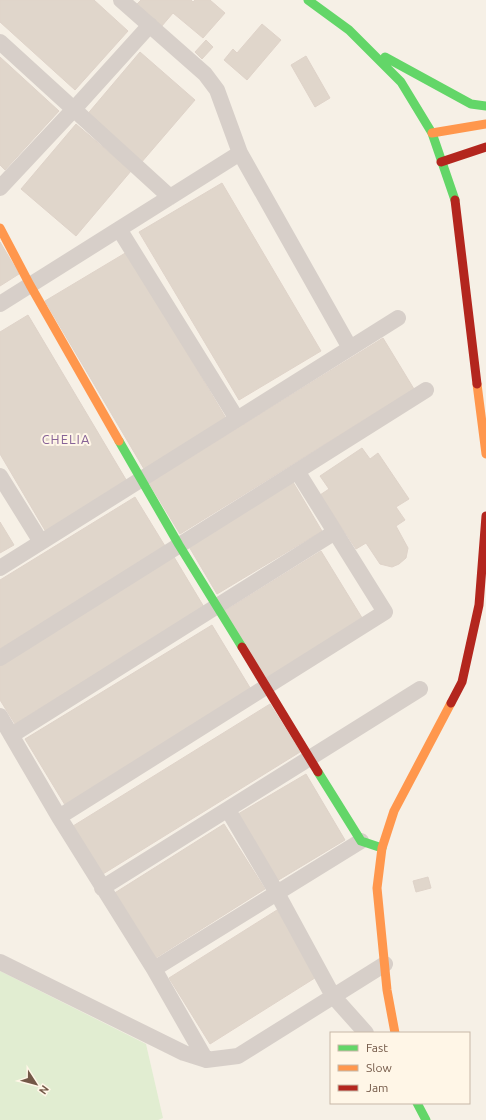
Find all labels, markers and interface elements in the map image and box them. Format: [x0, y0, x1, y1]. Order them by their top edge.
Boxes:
district label: CHELIA [42, 432, 90, 446]
legend [330, 1032, 470, 1104]
text: Fast [366, 1041, 388, 1054]
text: Slow [366, 1061, 392, 1074]
north arrow [16, 1064, 56, 1104]
text: Jam [366, 1081, 388, 1094]
text: N [37, 1083, 51, 1097]

